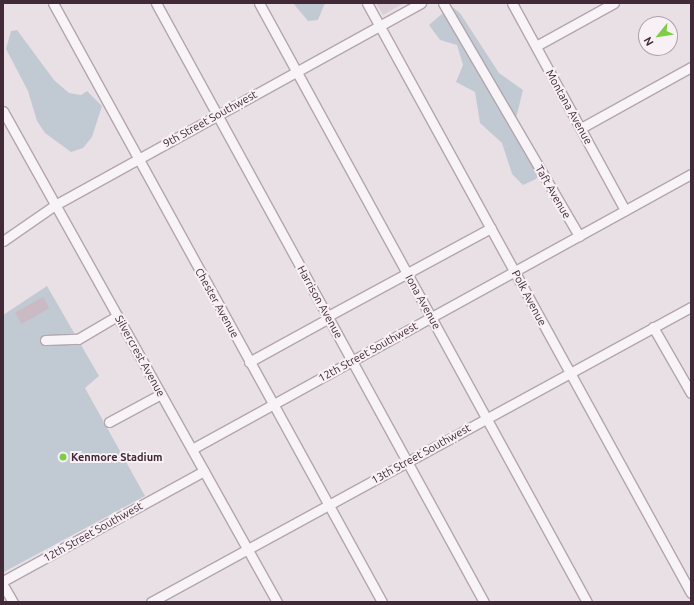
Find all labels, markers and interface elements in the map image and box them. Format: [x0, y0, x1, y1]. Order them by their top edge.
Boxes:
north arrow [638, 16, 678, 56]
text: N [641, 35, 656, 48]
street label: Montana Avenue [543, 67, 595, 147]
street label: 9th Street Southwest [161, 88, 259, 150]
street label: Taft Avenue [532, 163, 574, 221]
street label: Harrison Avenue [294, 263, 346, 341]
street label: Chester Avenue [192, 266, 242, 340]
street label: Polk Avenue [509, 268, 549, 328]
street label: Iona Avenue [402, 272, 444, 332]
street label: Silvercrest Avenue [112, 313, 168, 399]
street label: 12th Street Southwest [316, 319, 420, 385]
street label: 13th Street Southwest [369, 421, 473, 487]
place label: Kenmore Stadium [71, 450, 163, 464]
marker: Kenmore Stadium [58, 452, 68, 462]
street label: 12th Street Southwest [41, 499, 145, 565]

